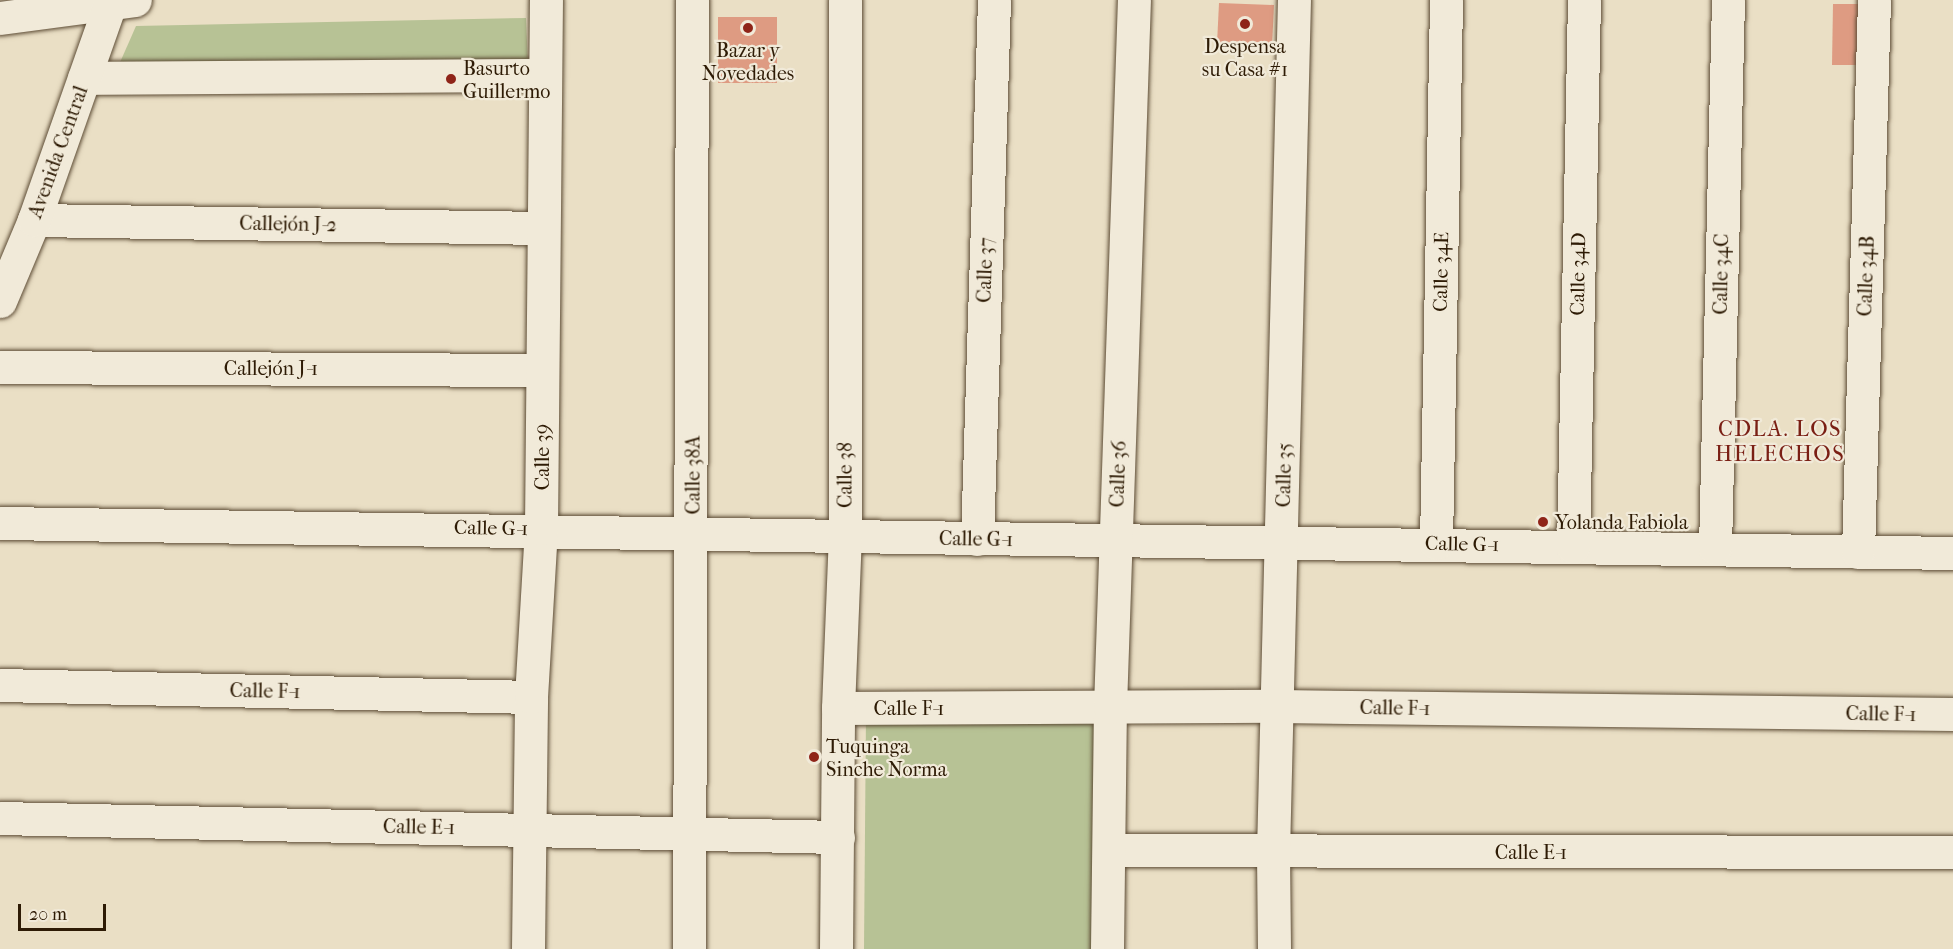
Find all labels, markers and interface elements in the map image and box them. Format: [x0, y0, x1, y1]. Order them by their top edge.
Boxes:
marker: Despensa su Casa #1 [1238, 17, 1252, 31]
marker: Bazar y Novedades [741, 21, 755, 35]
place label: Despensa su Casa #1 [1202, 34, 1288, 81]
place label: Bazar y Novedades [702, 38, 794, 85]
place label: Basurto Guillermo [463, 56, 550, 103]
marker: Basurto Guillermo [444, 72, 458, 86]
street label: Avenida Central [23, 83, 93, 221]
street label: Callejón J-2 [239, 211, 337, 237]
street label: Calle 34E [1428, 232, 1454, 312]
street label: Calle 34D [1565, 232, 1591, 316]
street label: Calle 34C [1708, 233, 1734, 315]
street label: Calle 34B [1853, 235, 1879, 317]
street label: Calle 37 [972, 237, 998, 303]
street label: Callejón J-1 [224, 356, 318, 380]
district label: CDLA. LOS HELECHOS [1715, 416, 1845, 468]
street label: Calle 39 [530, 424, 554, 490]
street label: Calle 38A [681, 435, 705, 515]
street label: Calle 36 [1105, 440, 1131, 508]
street label: Calle 38 [833, 442, 857, 508]
street label: Calle 35 [1271, 442, 1297, 508]
place label: Yolanda Fabiola [1555, 510, 1688, 534]
street label: Calle G-1 [454, 515, 528, 541]
marker: Yolanda Fabiola [1536, 515, 1550, 529]
street label: Calle G-1 [939, 526, 1013, 552]
street label: Calle G-1 [1425, 531, 1499, 557]
street label: Calle F-1 [229, 678, 301, 704]
street label: Calle F-1 [1359, 695, 1431, 721]
street label: Calle F-1 [874, 696, 944, 720]
street label: Calle F-1 [1845, 701, 1917, 727]
place label: Tuquinga Sinche Norma [826, 734, 947, 781]
marker: Tuquinga Sinche Norma [807, 750, 821, 764]
street label: Calle E-1 [383, 814, 455, 840]
street label: Calle E-1 [1495, 840, 1567, 864]
scale bar [21, 892, 110, 930]
text: 20 m [29, 904, 67, 925]

